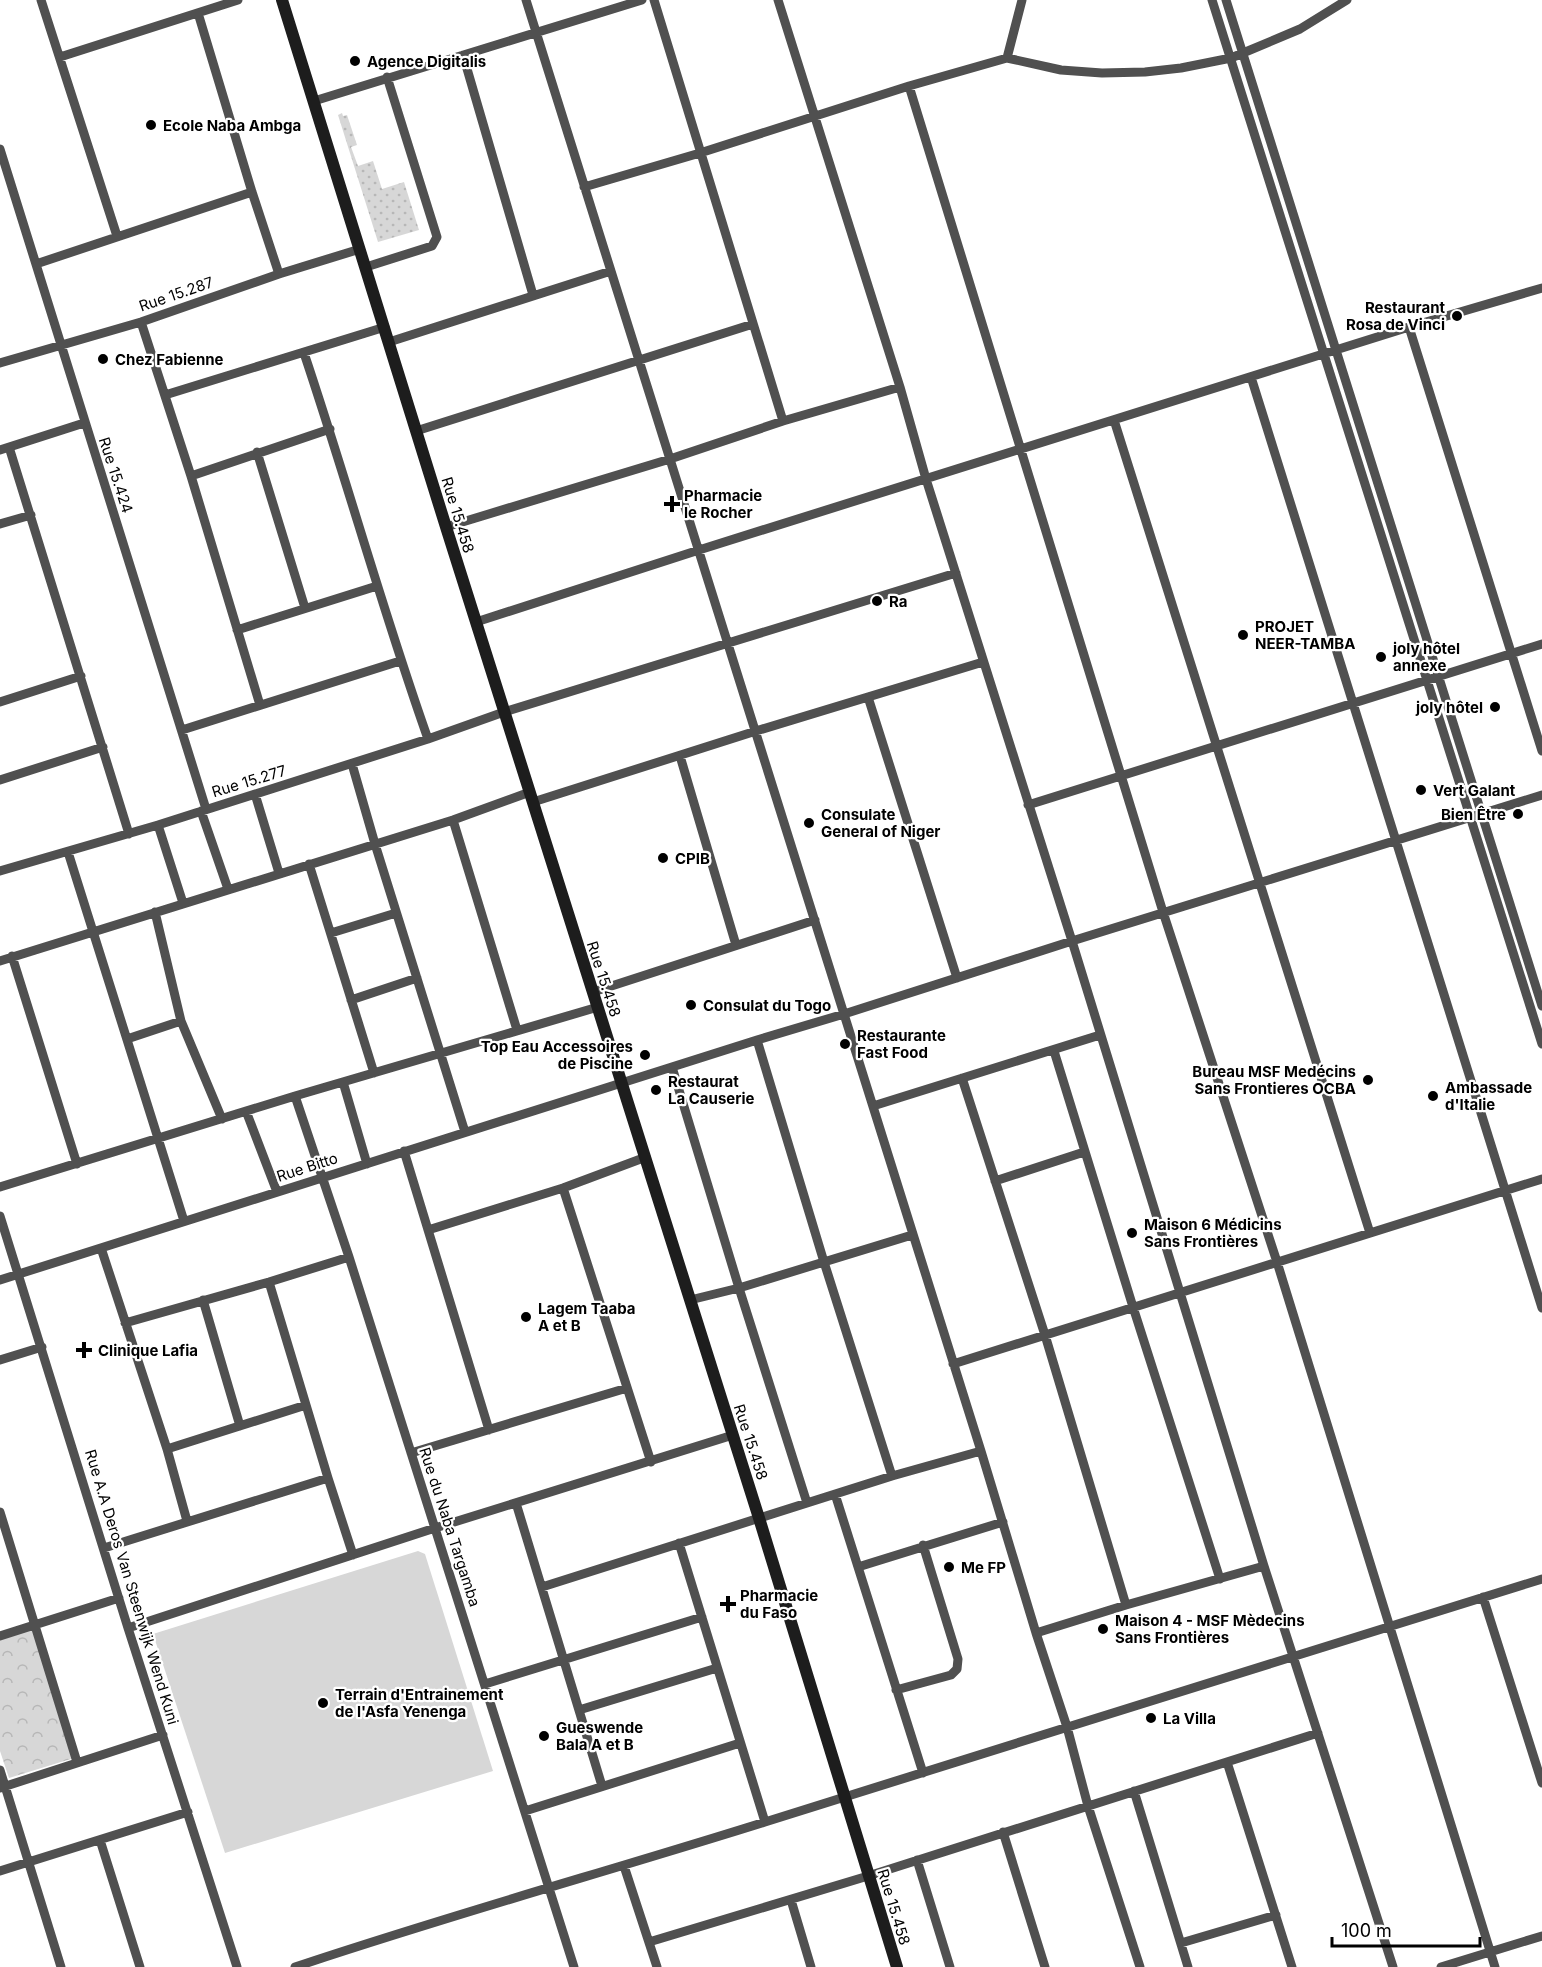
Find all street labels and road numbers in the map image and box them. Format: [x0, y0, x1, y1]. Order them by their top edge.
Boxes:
street label: Rue 15.287 [136, 272, 216, 316]
street label: Rue 15.424 [95, 435, 137, 515]
street label: Rue 15.458 [437, 475, 479, 555]
street label: Rue 15.277 [209, 761, 289, 801]
street label: Rue 15.458 [583, 939, 625, 1019]
street label: Rue Bitto [274, 1148, 340, 1186]
street label: Rue 15.458 [730, 1402, 772, 1482]
street label: Rue du Naba Targamba [415, 1445, 485, 1609]
street label: Rue A.A Deros Van Steenwijk Wend Kuni [81, 1447, 183, 1727]
street label: Rue 15.458 [873, 1867, 915, 1947]

